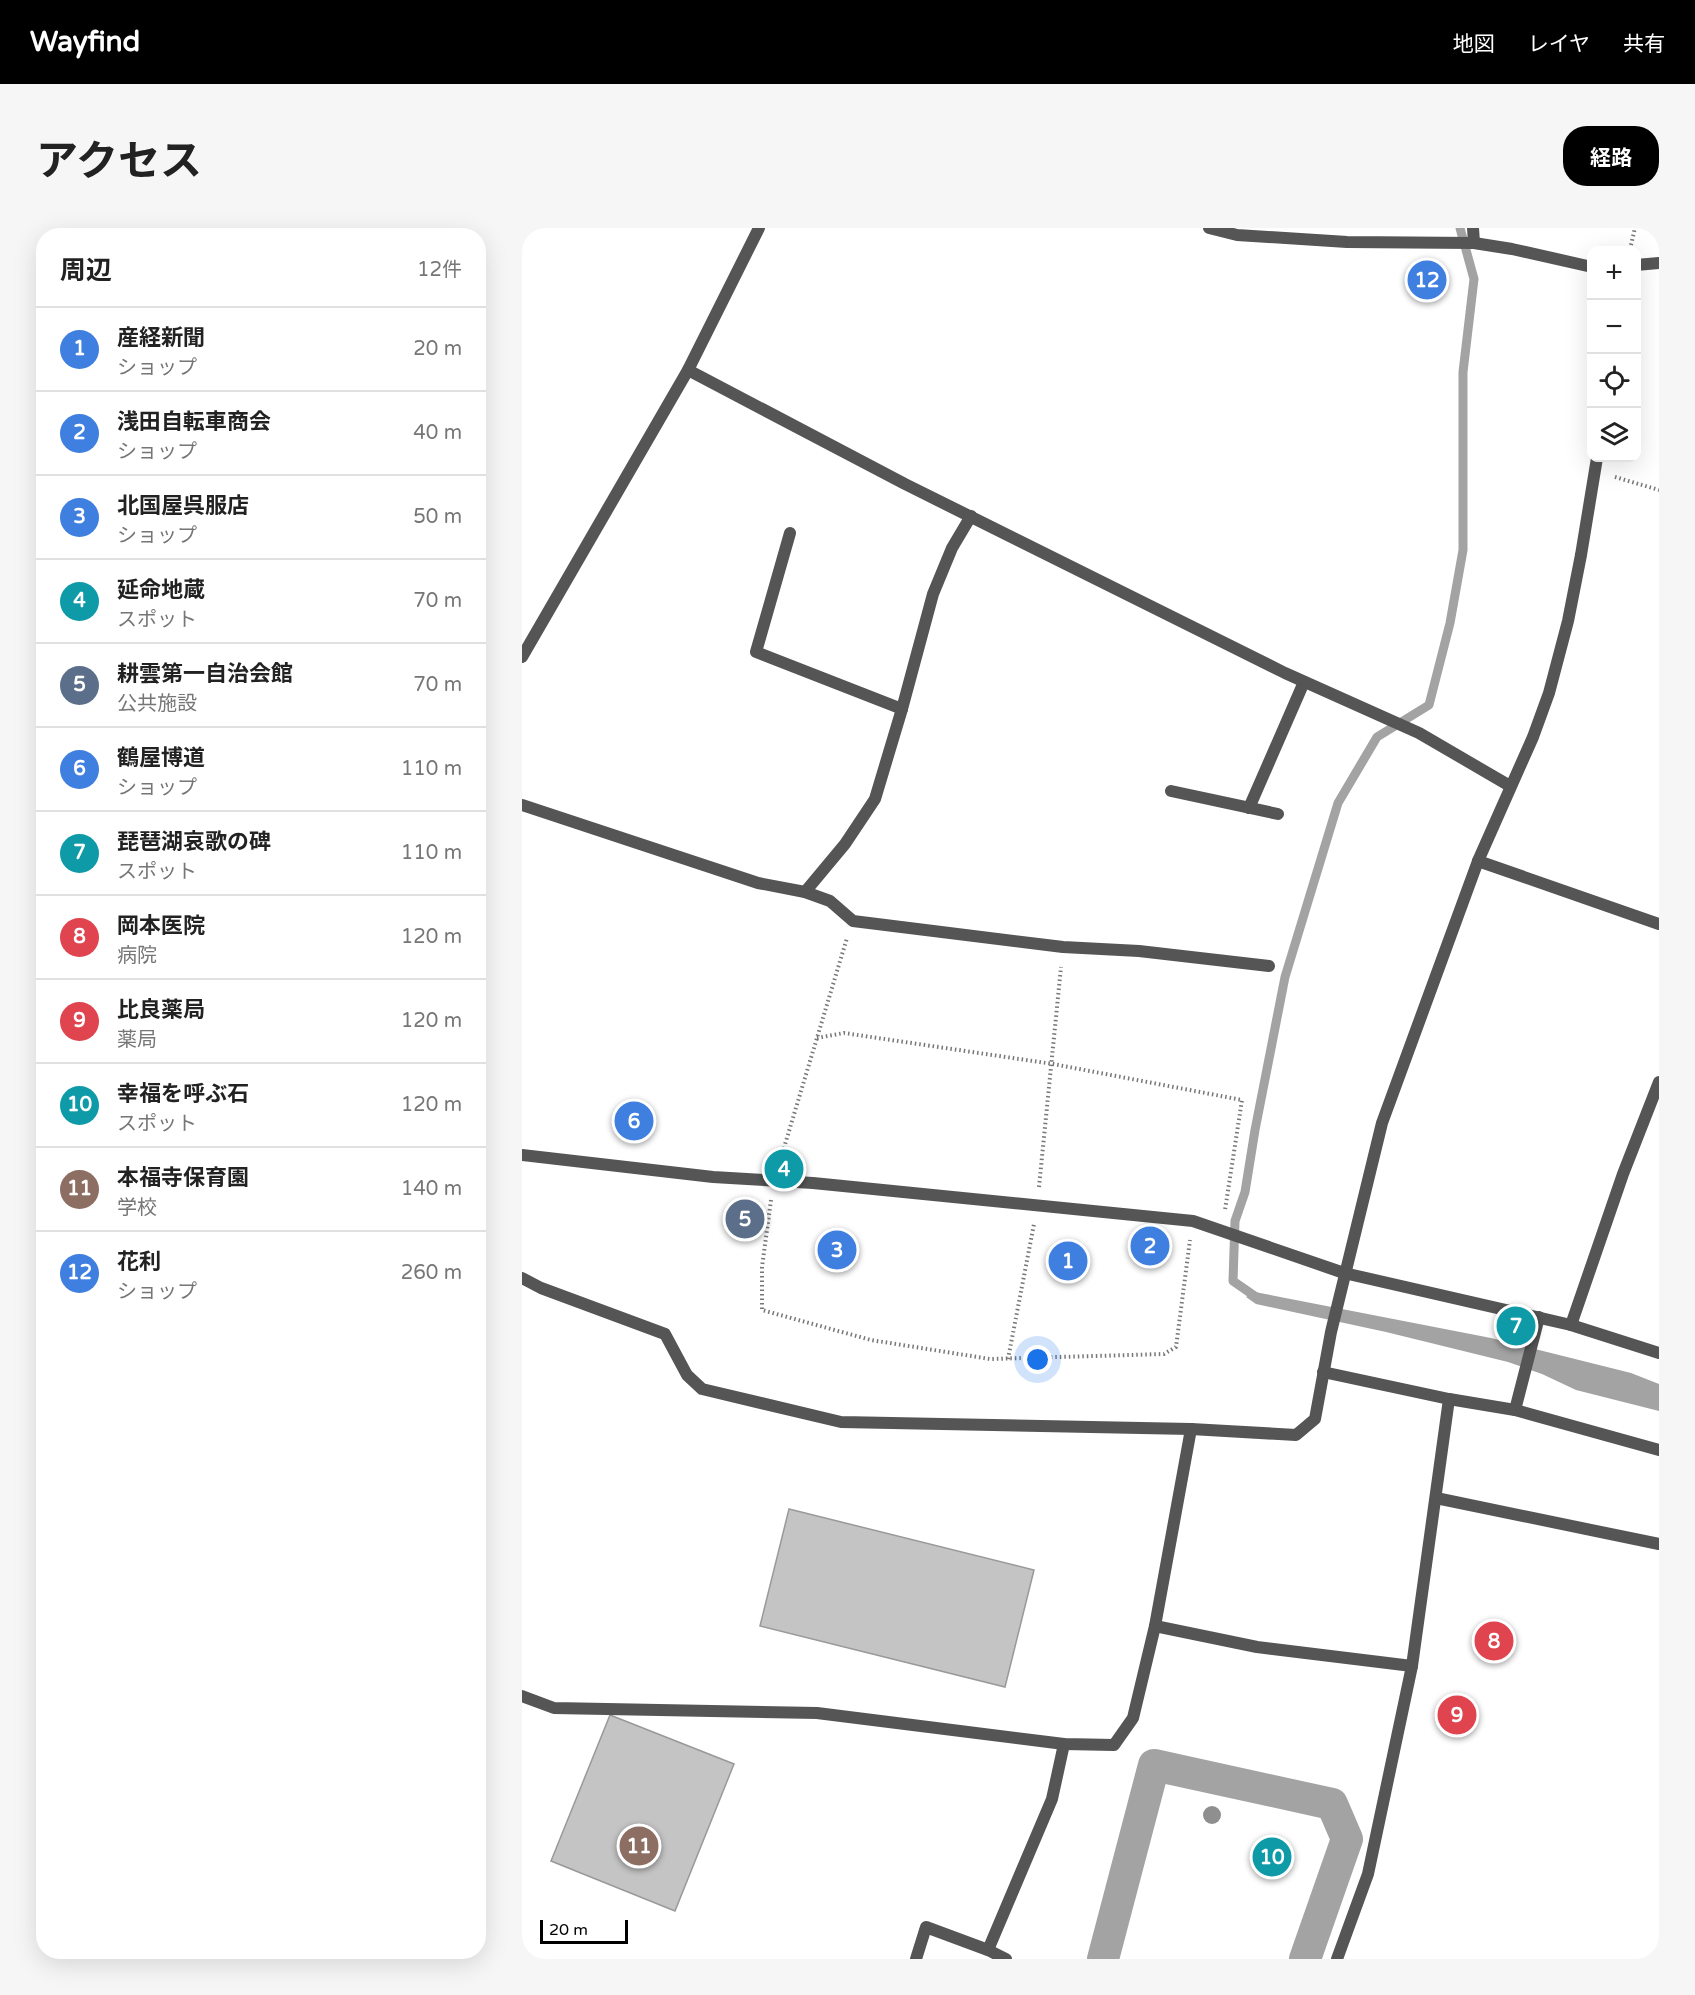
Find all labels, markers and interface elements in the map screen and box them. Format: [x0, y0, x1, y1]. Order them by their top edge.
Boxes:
text: Wayfind [30, 25, 140, 59]
text: 地図 [1453, 32, 1495, 57]
text: レイヤ [1528, 32, 1590, 57]
text: 共有 [1623, 32, 1665, 57]
button: 経路 [1563, 126, 1659, 186]
text: アクセス [36, 136, 202, 187]
map controls [1587, 246, 1641, 462]
button: + [1587, 246, 1641, 300]
text: 周辺 [60, 255, 112, 286]
pin: 12 [1408, 257, 1446, 302]
text: 12件 [417, 258, 462, 282]
button: − [1587, 300, 1641, 354]
text: 産経新聞 [117, 325, 205, 351]
text: 1 [73, 337, 86, 361]
text: 20 m [413, 337, 462, 361]
button: locate [1587, 354, 1641, 408]
text: ショップ [117, 356, 197, 380]
button: layers [1587, 408, 1641, 462]
text: 浅田自転車商会 [117, 409, 271, 435]
text: 2 [73, 421, 86, 445]
text: 40 m [413, 421, 462, 445]
text: ショップ [117, 440, 197, 464]
text: 北国屋呉服店 [117, 493, 249, 519]
text: 3 [73, 505, 86, 529]
text: 50 m [413, 505, 462, 529]
text: ショップ [117, 524, 197, 548]
text: 延命地蔵 [117, 577, 205, 603]
text: 4 [73, 589, 86, 613]
text: 70 m [413, 589, 462, 613]
text: スポット [117, 608, 197, 632]
text: 耕雲第一自治会館 [117, 661, 293, 687]
text: 5 [73, 673, 86, 697]
text: 70 m [413, 673, 462, 697]
text: 公共施設 [117, 692, 197, 716]
text: 鶴屋博道 [117, 745, 205, 771]
text: 6 [73, 757, 86, 781]
text: 110 m [401, 757, 462, 781]
text: ショップ [117, 776, 197, 800]
text: 琵琶湖哀歌の碑 [117, 829, 271, 855]
text: 7 [73, 841, 86, 865]
text: 110 m [401, 841, 462, 865]
text: スポット [117, 860, 197, 884]
text: 岡本医院 [117, 913, 205, 939]
text: 8 [73, 925, 86, 949]
text: 120 m [401, 925, 462, 949]
text: 病院 [117, 944, 157, 968]
text: 比良薬局 [117, 997, 205, 1023]
text: 9 [73, 1009, 86, 1033]
text: 120 m [401, 1009, 462, 1033]
text: 薬局 [117, 1028, 157, 1052]
text: 幸福を呼ぶ石 [117, 1081, 249, 1107]
text: 10 [67, 1093, 92, 1117]
text: 120 m [401, 1093, 462, 1117]
pin: 6 [614, 1098, 654, 1144]
text: スポット [117, 1112, 197, 1136]
pin: 4 [764, 1146, 804, 1192]
text: 本福寺保育園 [117, 1165, 249, 1191]
text: 11 [67, 1177, 92, 1201]
text: 140 m [401, 1177, 462, 1201]
text: 学校 [117, 1196, 157, 1220]
pin: 5 [726, 1196, 764, 1242]
pin: 2 [1130, 1224, 1170, 1268]
pin: 3 [818, 1228, 856, 1272]
pin: 1 [1048, 1238, 1088, 1284]
text: 花利 [117, 1249, 161, 1275]
text: 12 [67, 1261, 92, 1285]
text: 260 m [401, 1261, 462, 1285]
text: ショップ [117, 1280, 197, 1304]
pin: 7 [1496, 1304, 1536, 1348]
your location [1023, 1345, 1052, 1374]
pin: 8 [1474, 1618, 1514, 1664]
pin: 9 [1438, 1692, 1476, 1738]
pin: 11 [620, 1824, 658, 1868]
pin: 10 [1252, 1834, 1292, 1880]
scale bar [540, 1917, 628, 1944]
text: 20 m [549, 1920, 588, 1940]

